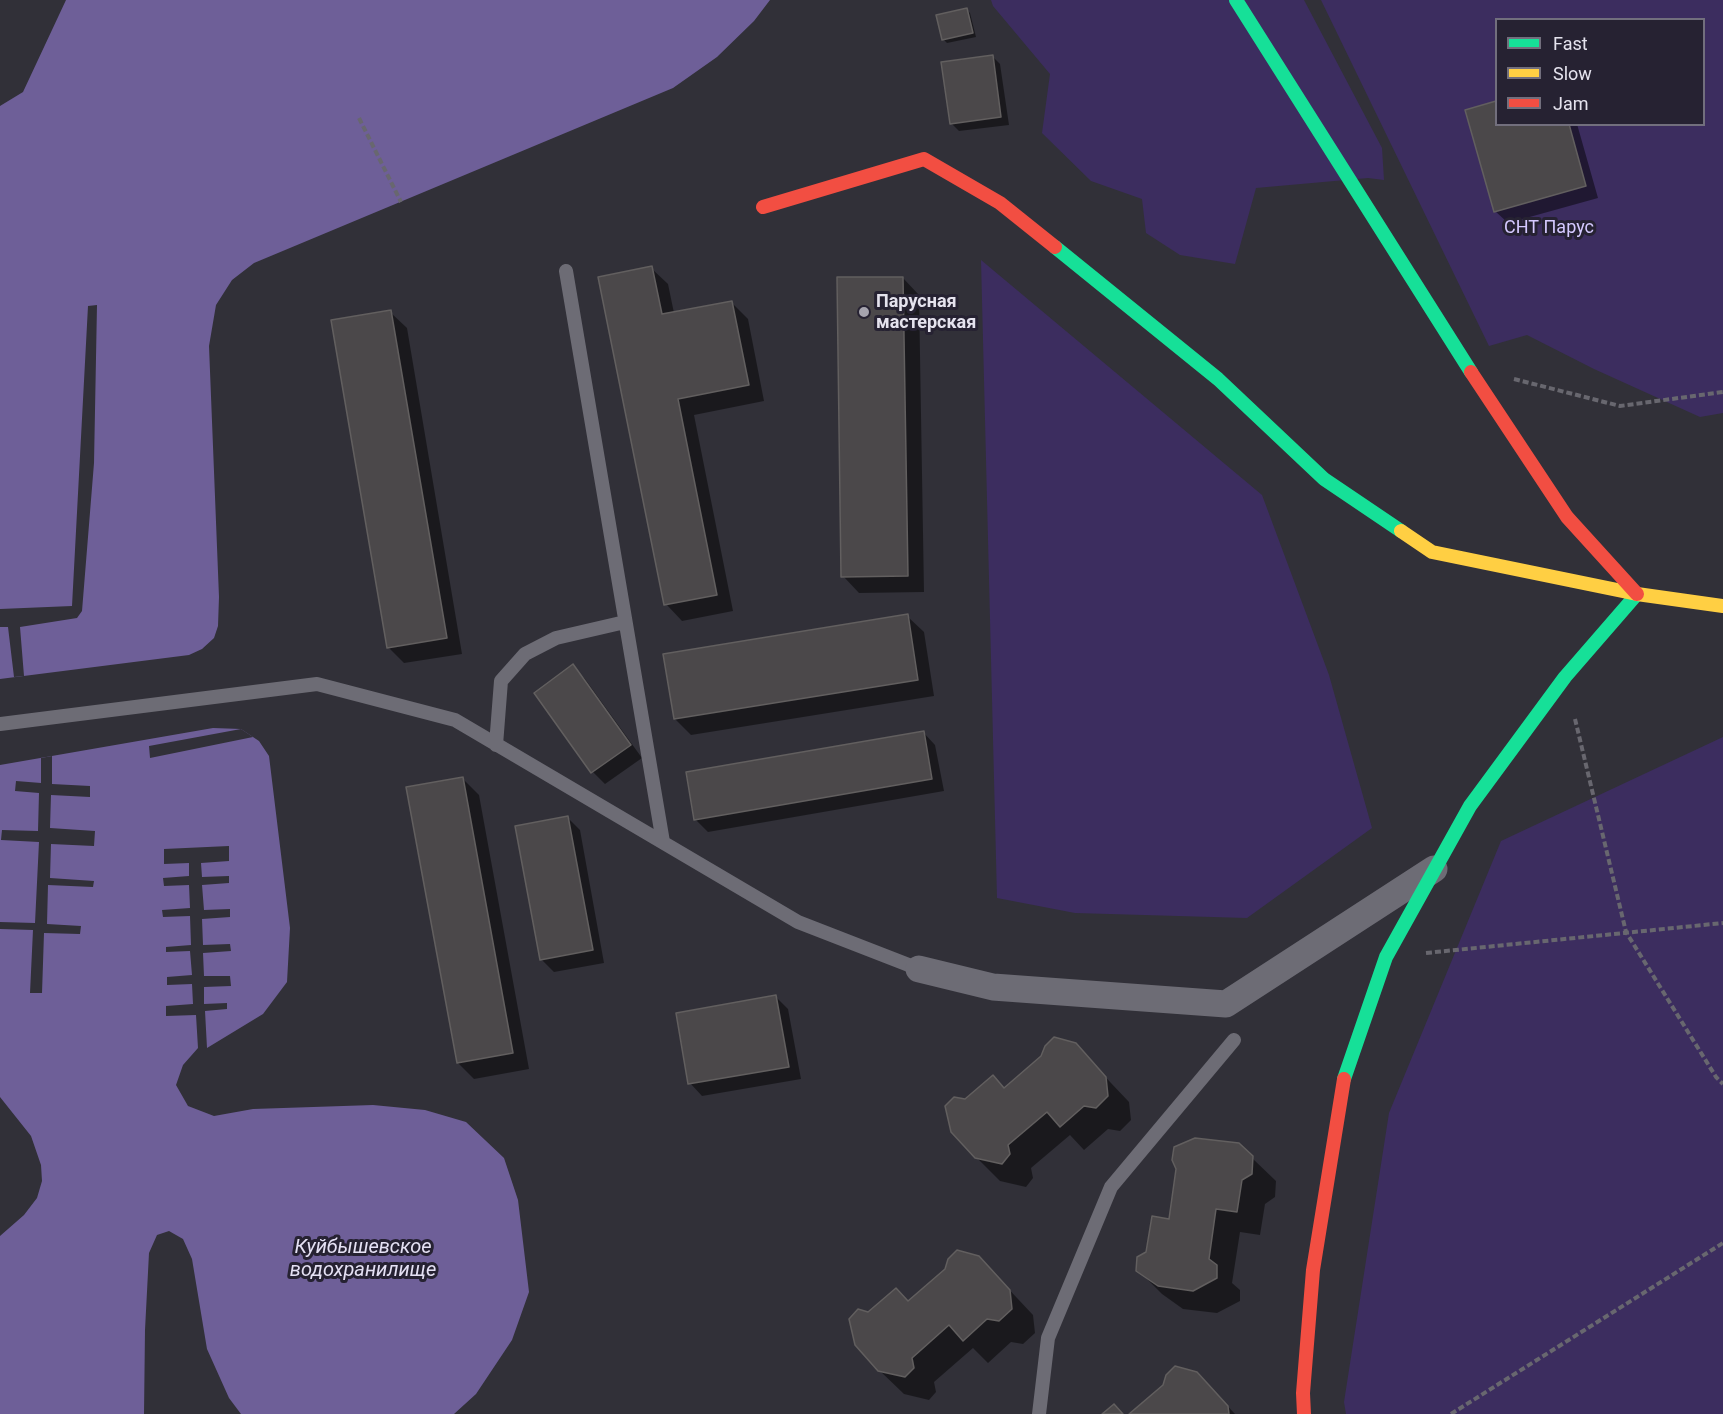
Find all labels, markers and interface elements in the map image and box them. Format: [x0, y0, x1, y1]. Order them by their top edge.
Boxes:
legend [1495, 18, 1705, 126]
text: Fast [1553, 33, 1588, 54]
text: Slow [1553, 63, 1592, 84]
text: Jam [1553, 93, 1589, 114]
park label: СНТ Парус [1504, 217, 1594, 239]
place label: Парусная мастерская [876, 291, 976, 334]
marker: Парусная мастерская [857, 305, 871, 319]
water label: Куйбышевское водохранилище [290, 1236, 436, 1283]

